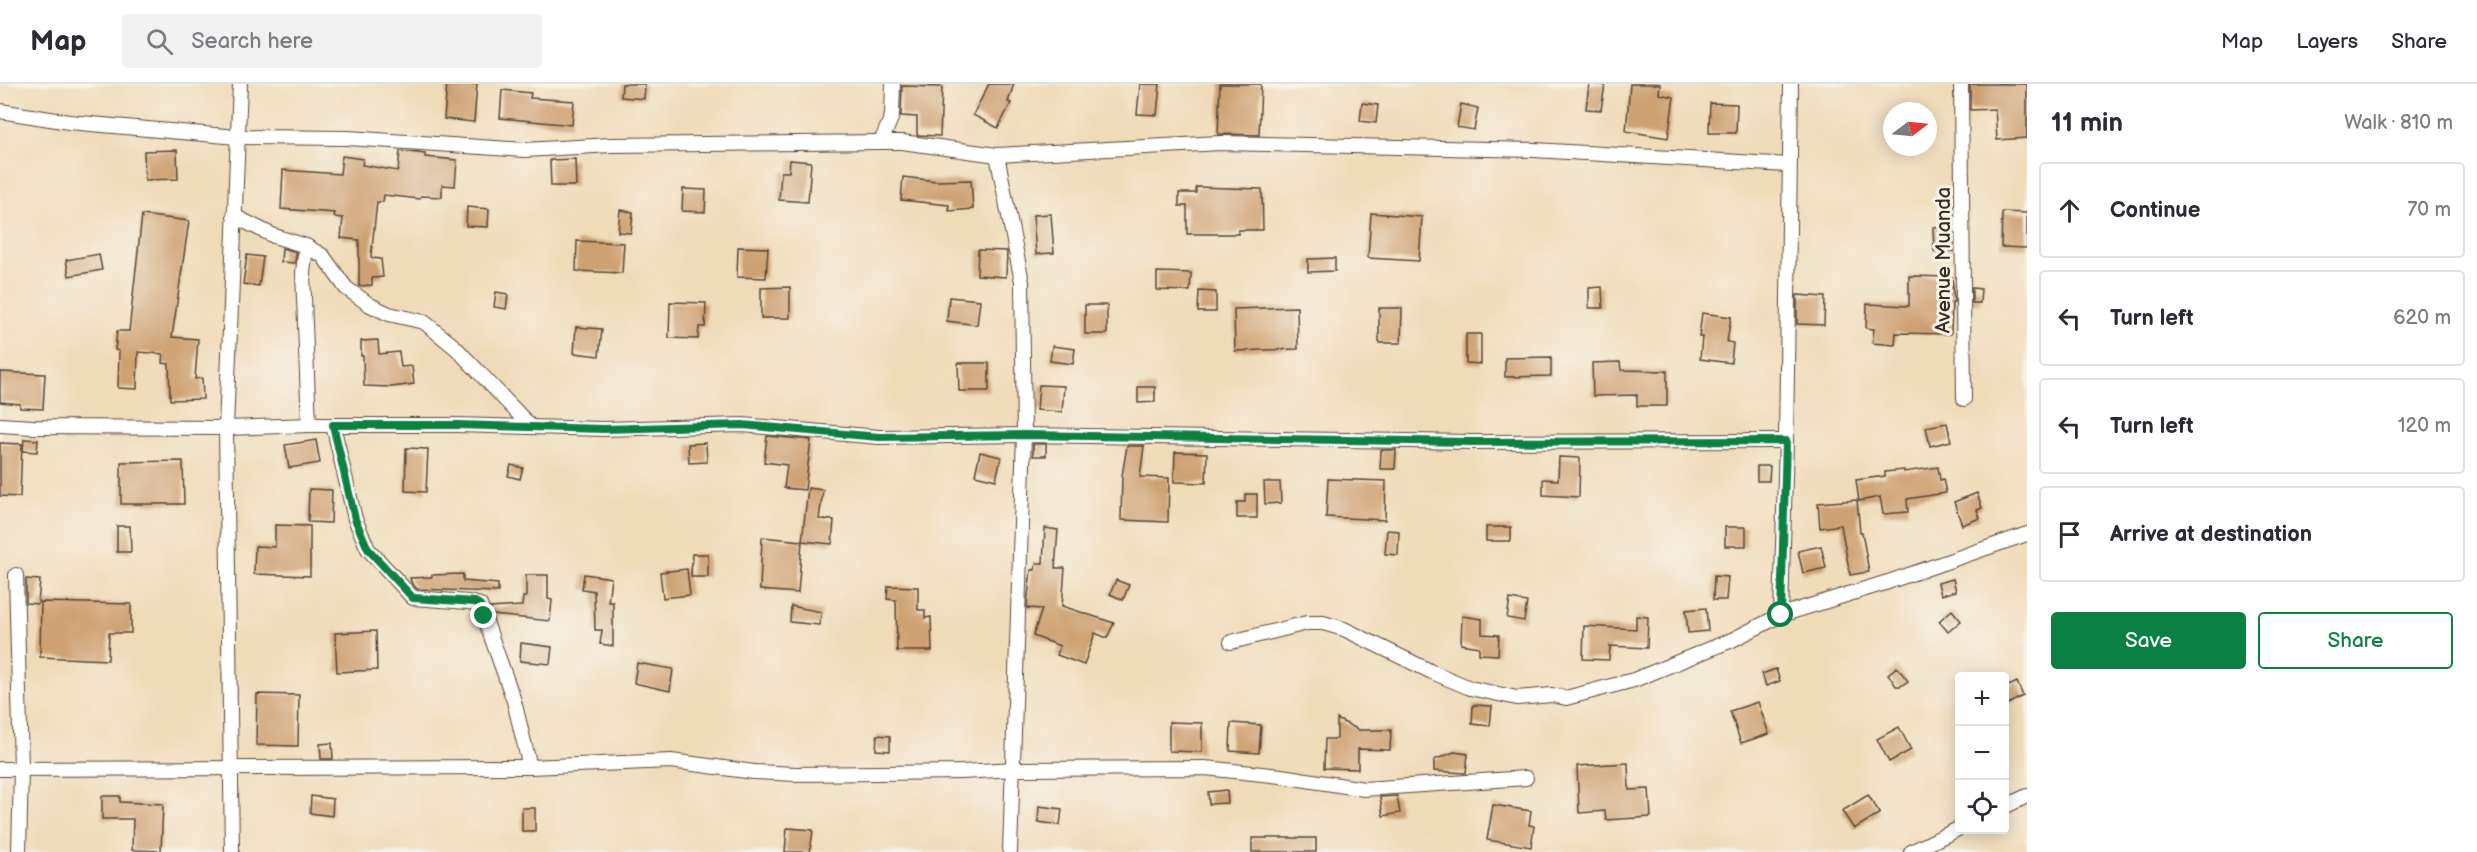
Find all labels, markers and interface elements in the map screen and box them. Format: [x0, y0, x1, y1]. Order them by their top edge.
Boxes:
search box [122, 14, 542, 68]
text: Map [30, 25, 86, 58]
icon: search [143, 25, 176, 58]
text: Search here [191, 28, 313, 55]
text: Map [2221, 29, 2263, 54]
text: Layers [2296, 29, 2358, 54]
text: Share [2391, 29, 2447, 54]
north arrow [1883, 102, 1937, 156]
text: 11 min [2051, 108, 2123, 139]
text: Walk · 810 m [2344, 111, 2453, 135]
street label: Avenue Muanda [1932, 187, 1956, 333]
icon: ahead [2053, 194, 2086, 227]
text: Continue [2110, 197, 2200, 224]
text: 70 m [2407, 198, 2451, 222]
icon: left [2053, 302, 2086, 335]
text: Turn left [2110, 305, 2194, 332]
text: 620 m [2393, 306, 2451, 330]
icon: left [2053, 410, 2086, 443]
text: Turn left [2110, 413, 2194, 440]
text: 120 m [2398, 414, 2451, 438]
icon: arrive [2053, 518, 2086, 551]
text: Arrive at destination [2110, 521, 2312, 548]
route start [1767, 601, 1793, 627]
route end [470, 602, 496, 628]
button: Save [2051, 612, 2246, 669]
button: Share [2258, 612, 2453, 669]
map controls [1955, 672, 2009, 834]
button: + [1955, 672, 2009, 726]
button: − [1955, 726, 2009, 780]
button: locate [1955, 780, 2009, 834]

